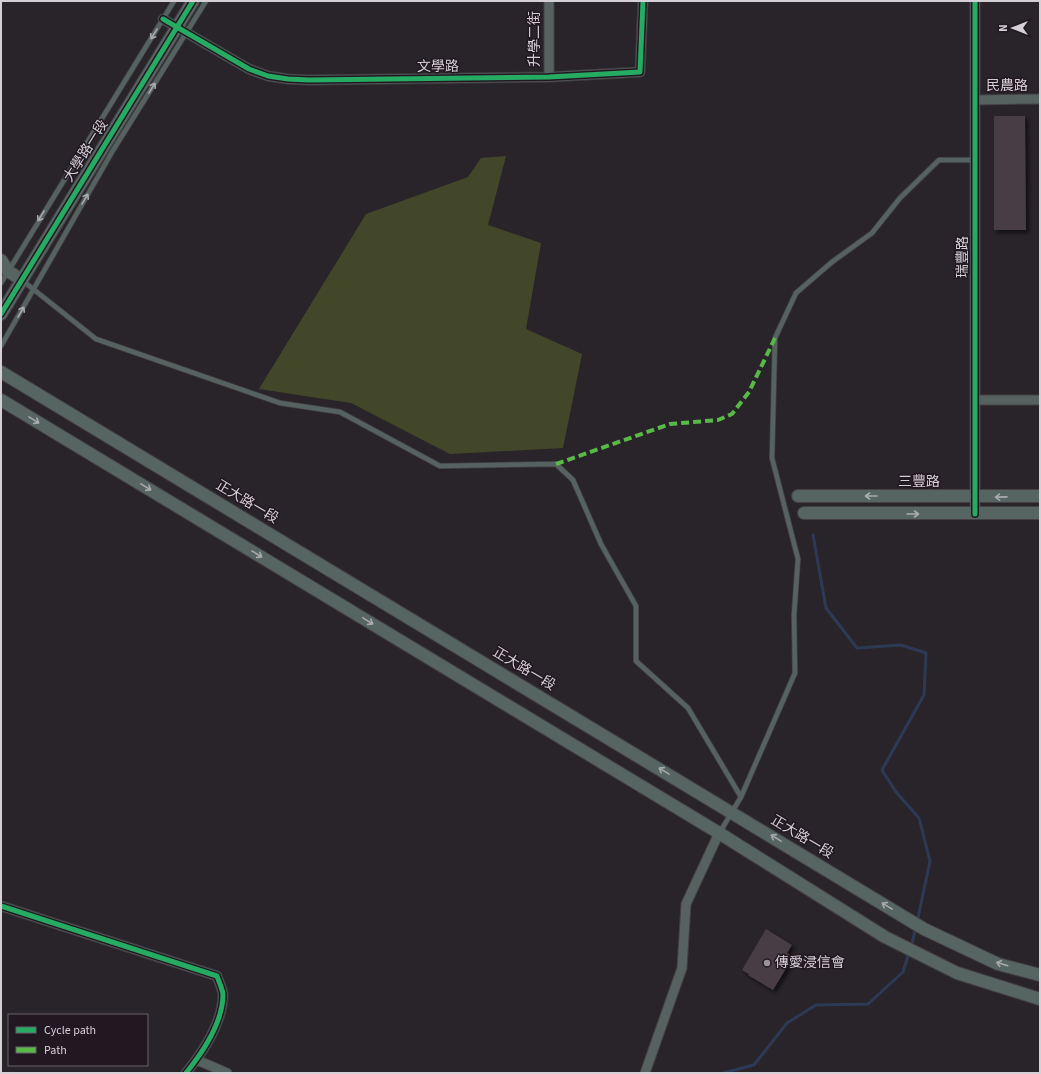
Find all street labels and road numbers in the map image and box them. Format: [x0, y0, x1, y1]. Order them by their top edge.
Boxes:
street label: 升學二街 [525, 11, 545, 67]
street label: 文學路 [417, 57, 459, 77]
street label: 民農路 [986, 76, 1028, 96]
street label: 大學路一段 [59, 116, 113, 186]
street label: 瑞豐路 [953, 236, 973, 278]
street label: 三豐路 [898, 472, 940, 492]
street label: 正大路一段 [212, 475, 282, 529]
street label: 正大路一段 [489, 642, 559, 696]
street label: 正大路一段 [767, 810, 837, 864]

